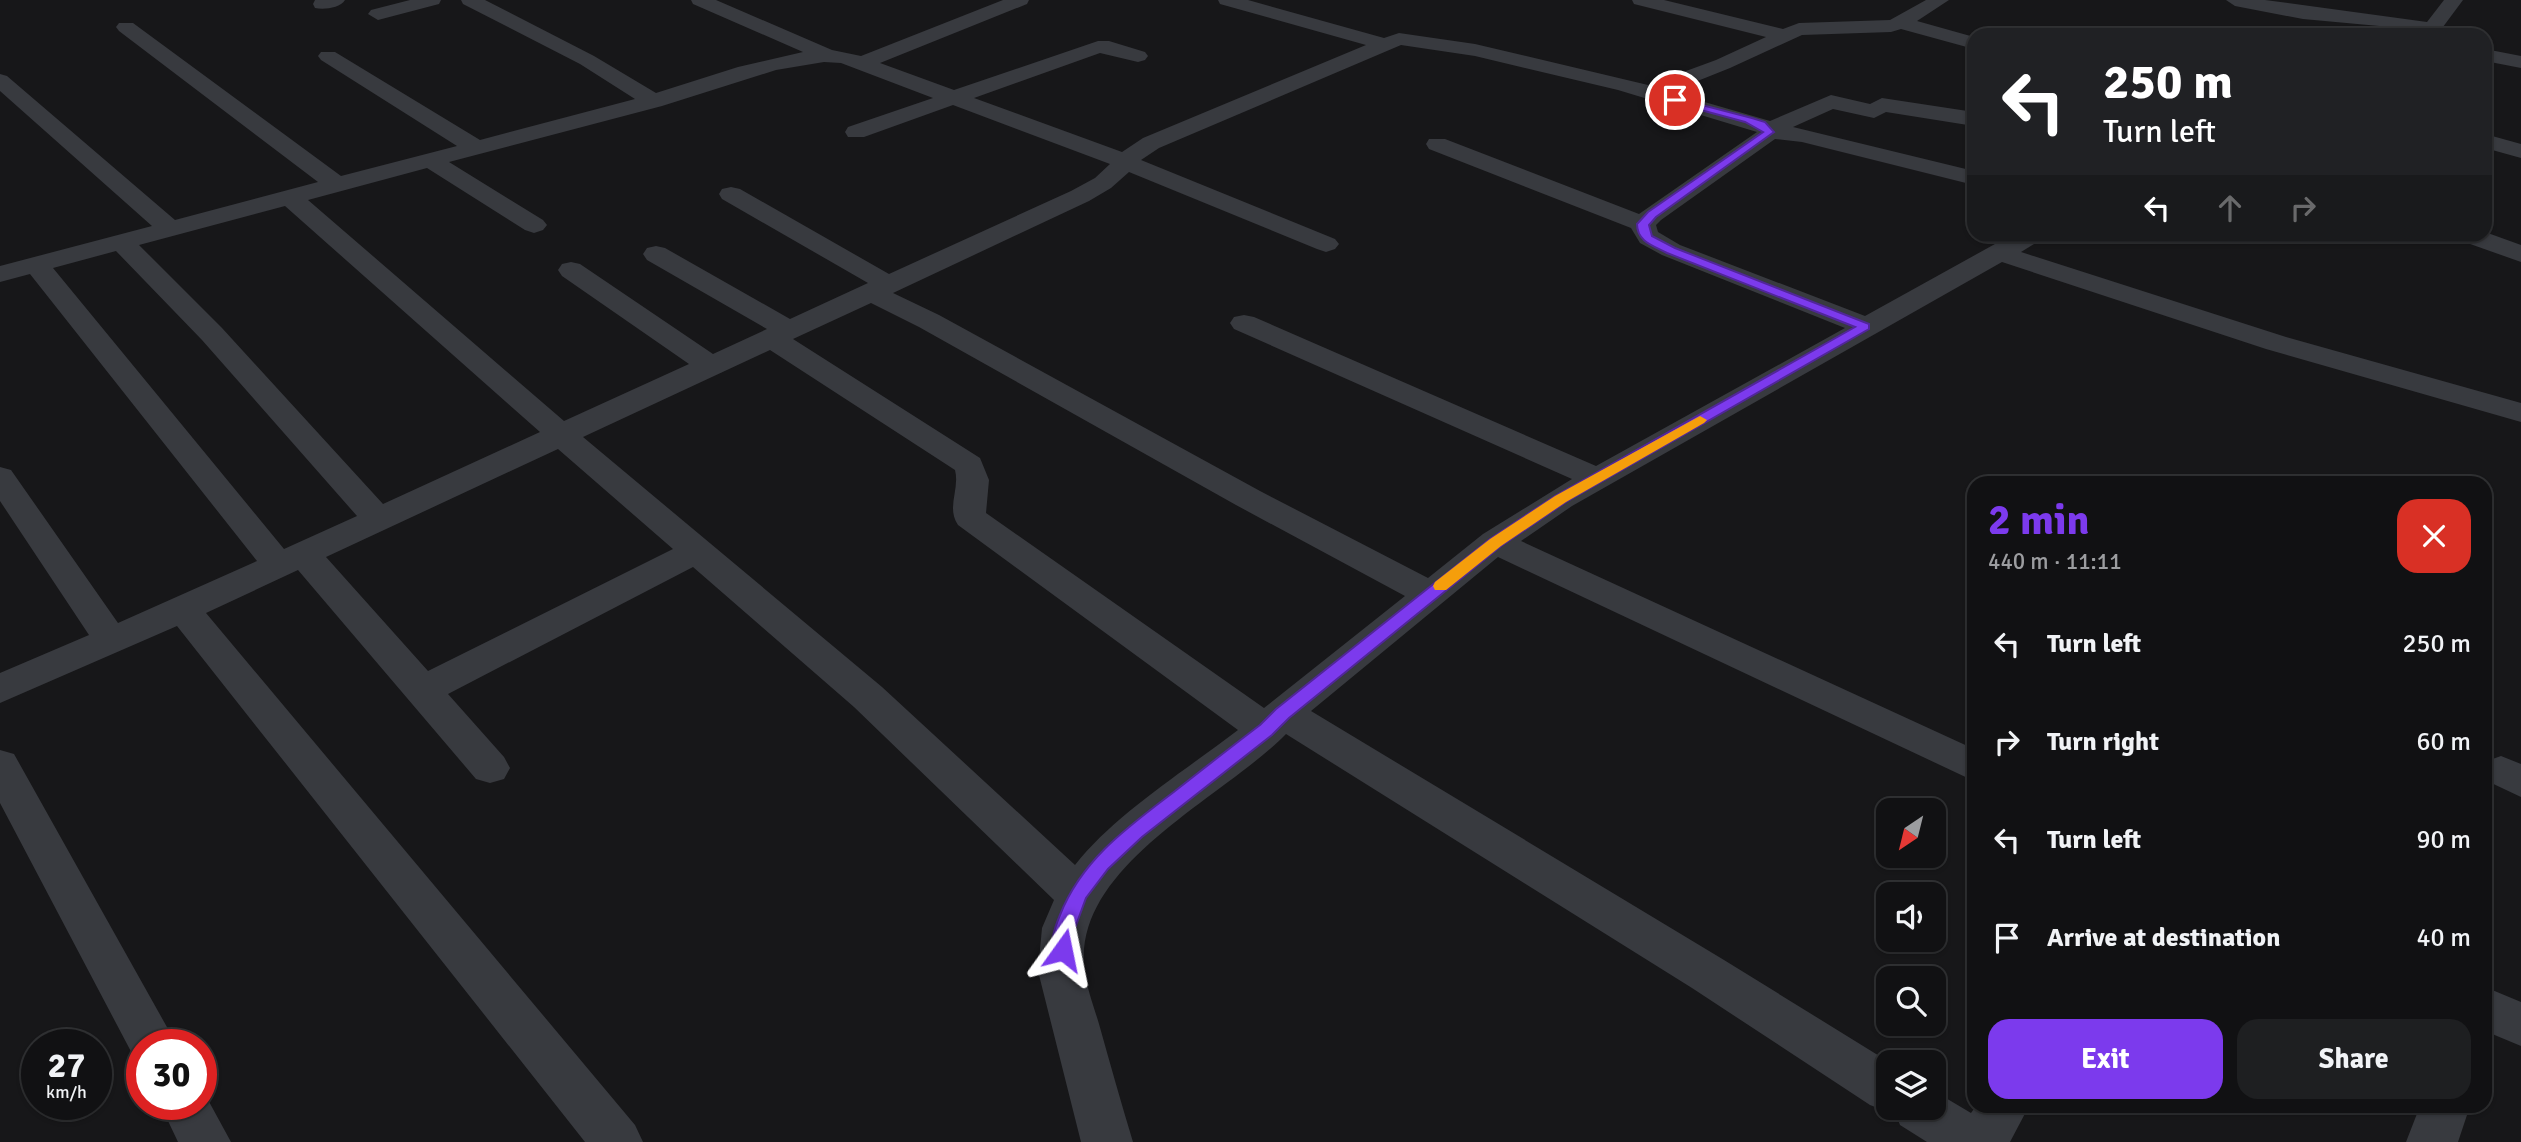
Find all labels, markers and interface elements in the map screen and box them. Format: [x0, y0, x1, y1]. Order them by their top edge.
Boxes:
text: 250 m [2103, 52, 2233, 112]
icon: left [1988, 56, 2079, 147]
pin [1645, 70, 1705, 130]
icon: arrive [1656, 81, 1694, 119]
text: Turn left [2103, 112, 2216, 151]
icon: left [2138, 189, 2176, 227]
icon: ahead [2211, 189, 2249, 227]
icon: right [2284, 189, 2322, 227]
text: 2 min [1988, 495, 2089, 546]
button: close [2397, 499, 2471, 573]
text: 440 m · 11:11 [1988, 547, 2122, 576]
icon: left [1988, 625, 2026, 663]
text: Turn left [2047, 628, 2141, 660]
text: 250 m [2402, 628, 2471, 660]
icon: right [1988, 723, 2026, 761]
text: Turn right [2047, 726, 2159, 758]
text: 60 m [2416, 726, 2471, 758]
north arrow [1876, 798, 1946, 868]
map controls [1876, 798, 1946, 1120]
icon: left [1988, 821, 2026, 859]
text: Turn left [2047, 824, 2141, 856]
text: 90 m [2416, 824, 2471, 856]
button: sound [1876, 882, 1946, 952]
position arrow [1026, 913, 1100, 987]
icon: arrive [1988, 919, 2026, 957]
text: Arrive at destination [2047, 922, 2280, 954]
text: 40 m [2416, 922, 2471, 954]
button: search [1876, 966, 1946, 1036]
button: Exit [1988, 1019, 2223, 1099]
button: Share [2237, 1019, 2471, 1099]
speed limit sign: 30 [126, 1029, 217, 1120]
text: 27 [48, 1044, 85, 1087]
button: layers [1876, 1050, 1946, 1120]
text: km/h [46, 1081, 87, 1103]

